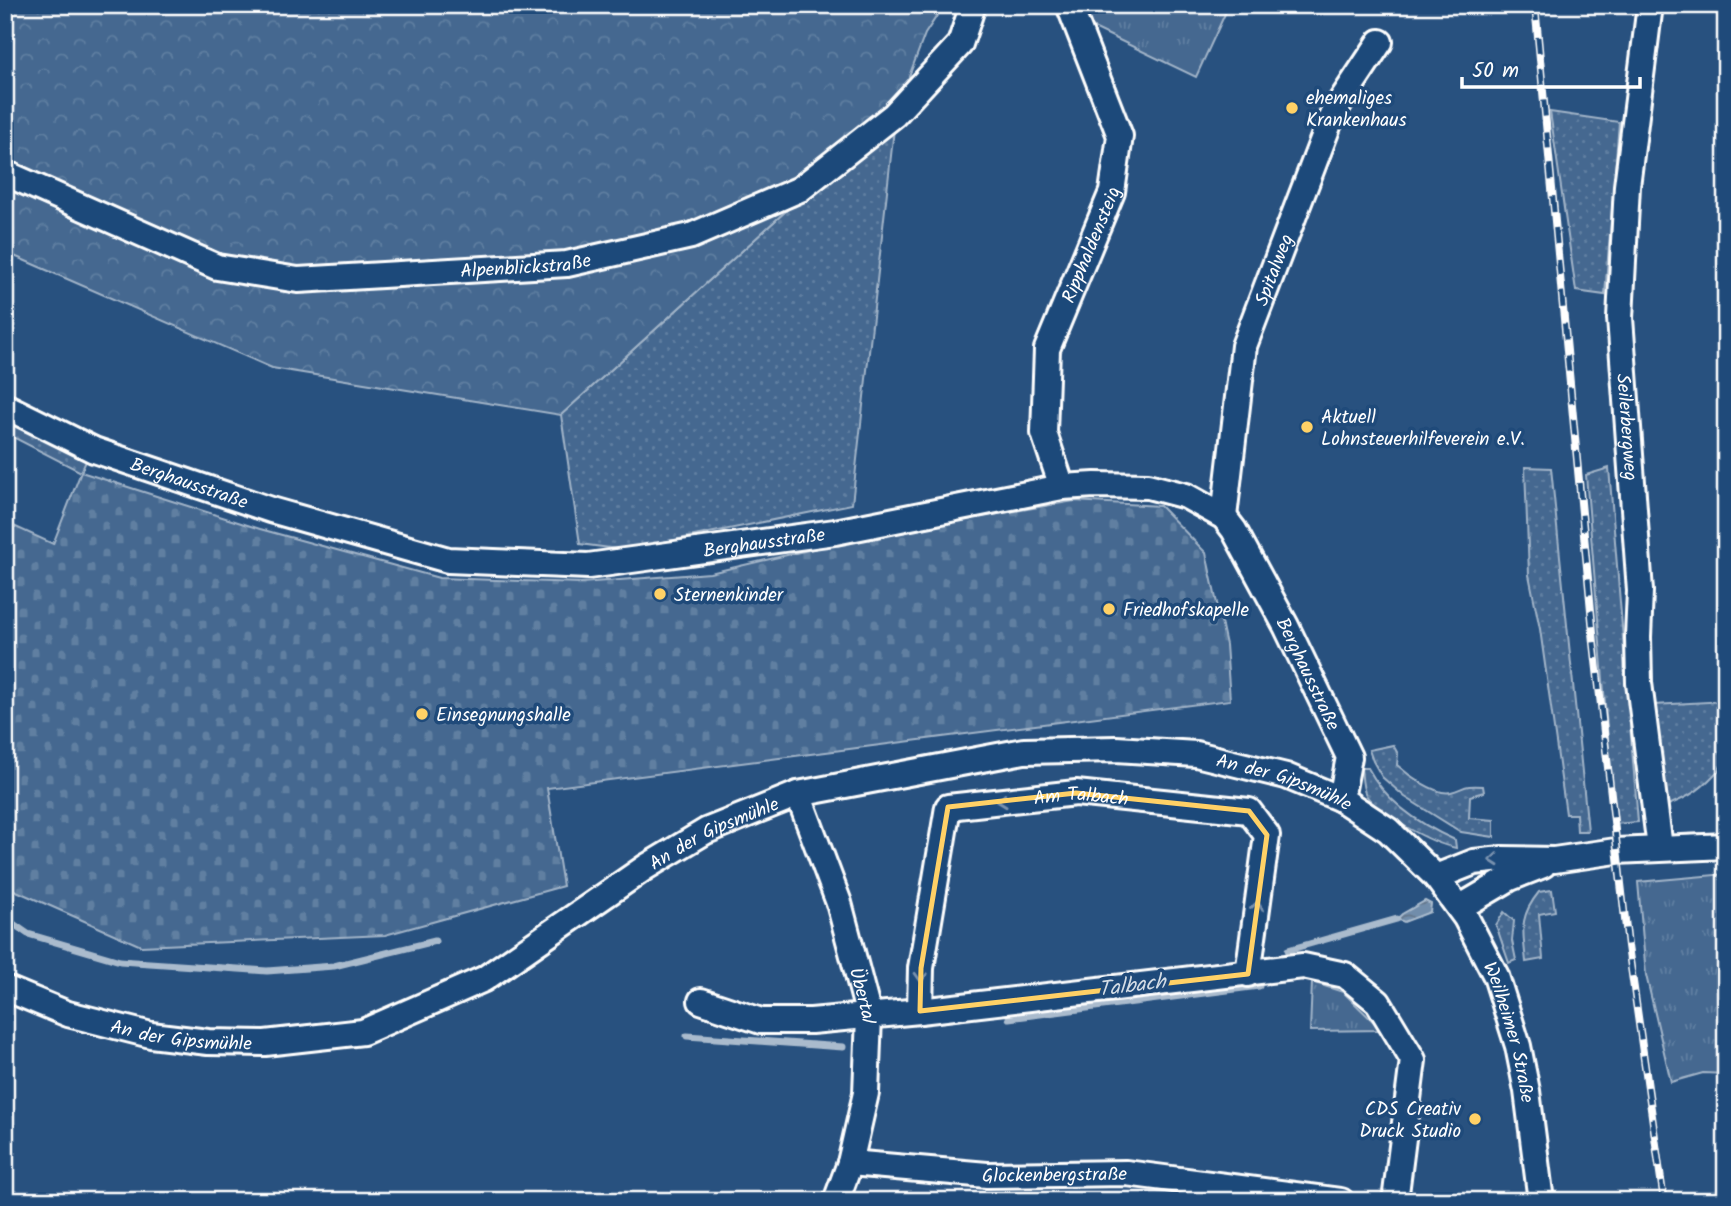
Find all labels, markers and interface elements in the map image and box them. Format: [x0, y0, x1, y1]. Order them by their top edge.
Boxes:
scale bar [1462, 46, 1640, 90]
text: 50 m [1472, 55, 1519, 88]
place label: ehemaliges Krankenhaus [1306, 84, 1406, 136]
marker: ehemaliges Krankenhaus [1284, 100, 1300, 116]
street label: Ripphaldensteig [1055, 185, 1130, 308]
street label: Spitalweg [1248, 230, 1302, 311]
street label: Alpenblickstraße [460, 246, 595, 287]
street label: Seilerbergweg [1607, 373, 1645, 482]
place label: Aktuell Lohnsteuerhilfeverein e.V. [1321, 403, 1525, 455]
marker: Aktuell Lohnsteuerhilfeverein e.V. [1299, 419, 1315, 435]
street label: Berghausstraße [126, 450, 252, 518]
street label: Berghausstraße [702, 520, 828, 567]
place label: Sternenkinder [674, 581, 785, 611]
marker: Sternenkinder [652, 586, 668, 602]
place label: Friedhofskapelle [1123, 596, 1250, 626]
marker: Friedhofskapelle [1101, 601, 1117, 617]
street label: Berghausstraße [1267, 612, 1347, 737]
place label: Einsegnungshalle [436, 701, 571, 731]
marker: Einsegnungshalle [414, 706, 430, 722]
street label: An der Gipsmühle [1213, 747, 1358, 820]
street label: Am Talbach [1032, 780, 1130, 815]
street label: An der Gipsmühle [644, 790, 784, 879]
one-way arrow [996, 793, 1007, 808]
one-way arrow [1488, 852, 1499, 867]
one-way arrow [1249, 900, 1264, 912]
street label: Weilheimer Straße [1474, 957, 1541, 1105]
street label: Übertal [840, 964, 882, 1024]
water label: Talbach [1097, 966, 1170, 1007]
one-way arrow [913, 972, 929, 983]
street label: An der Gipsmühle [107, 1012, 253, 1060]
place label: CDS Creativ Druck Studio [1359, 1095, 1462, 1147]
marker: CDS Creativ Druck Studio [1467, 1111, 1483, 1127]
street label: Glockenbergstraße [982, 1160, 1128, 1192]

